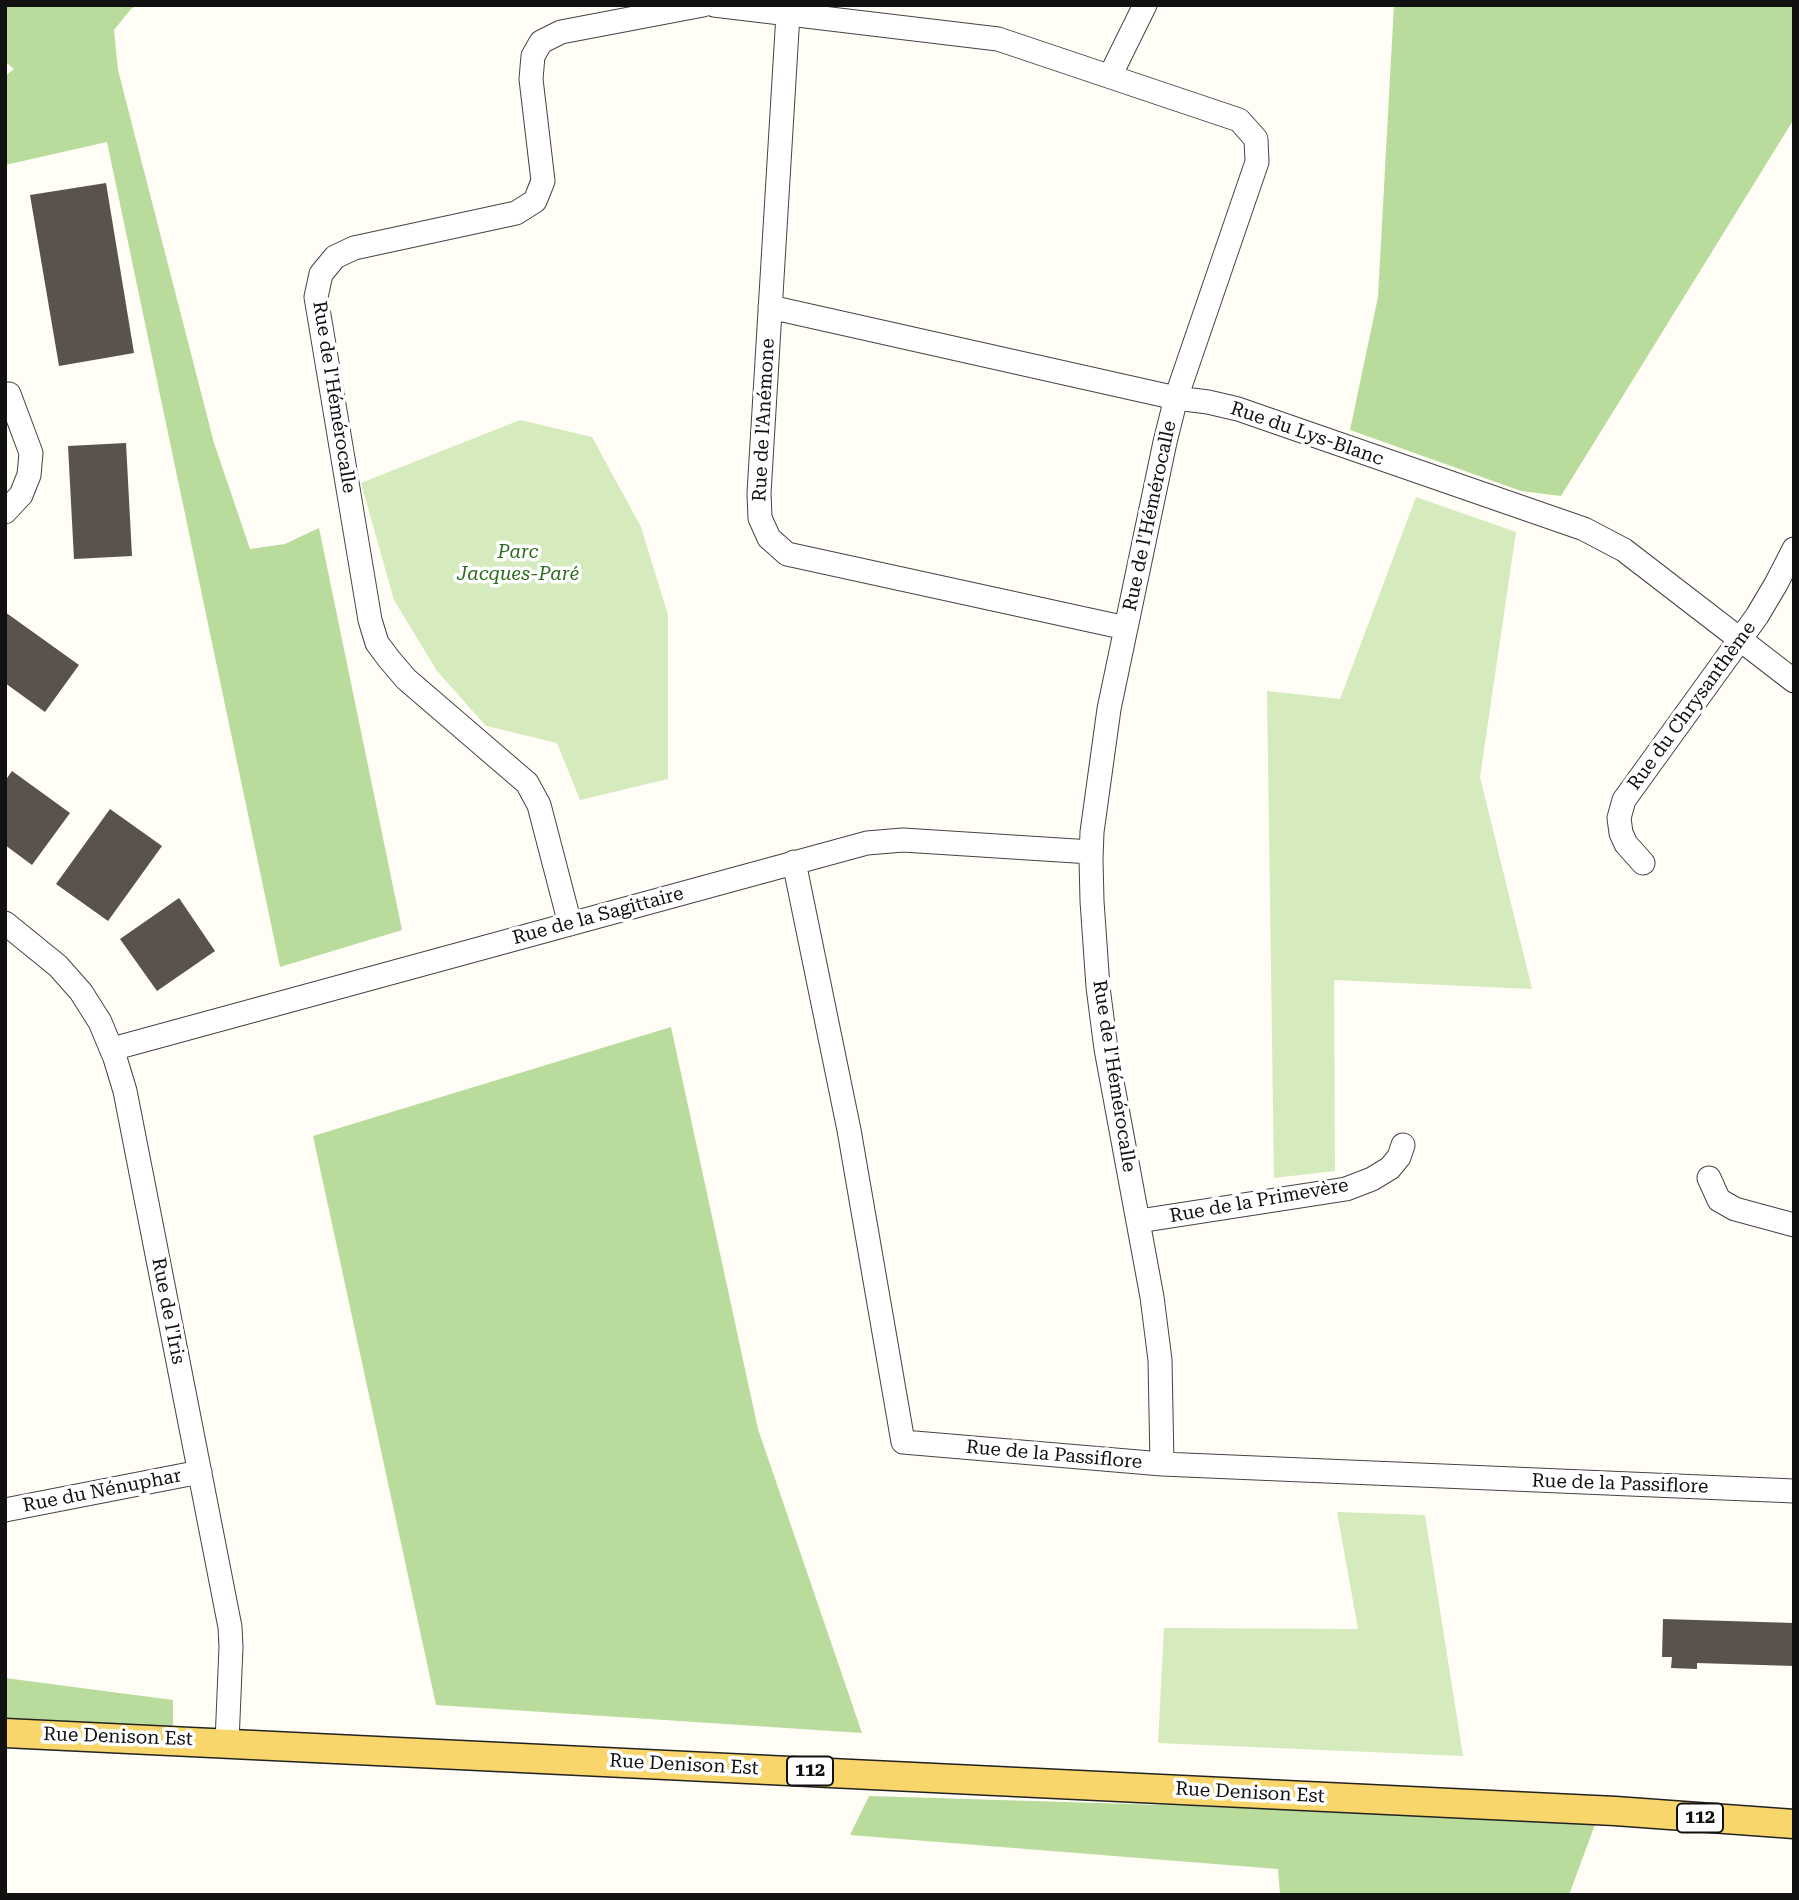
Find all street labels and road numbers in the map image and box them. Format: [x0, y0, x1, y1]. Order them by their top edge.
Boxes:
street label: Rue de l'Hémérocalle [308, 299, 360, 495]
street label: Rue de l'Anémone [748, 338, 780, 502]
street label: Rue du Lys-Blanc [1227, 397, 1387, 471]
street label: Rue de l'Hémérocalle [1119, 419, 1181, 613]
street label: Rue du Chrysanthème [1623, 617, 1761, 795]
street label: Rue de la Sagittaire [510, 882, 686, 950]
street label: Rue de l'Hémérocalle [1088, 978, 1140, 1174]
street label: Rue de la Primevère [1168, 1174, 1350, 1228]
street label: Rue de l'Iris [147, 1256, 189, 1366]
street label: Rue de la Passiflore [965, 1436, 1143, 1474]
street label: Rue du Nénuphar [21, 1464, 183, 1518]
street label: Rue de la Passiflore [1531, 1470, 1709, 1498]
street label: Rue Denison Est [43, 1723, 193, 1751]
street label: Rue Denison Est [609, 1750, 759, 1780]
road number: 112 [787, 1756, 833, 1786]
street label: Rue Denison Est [1175, 1778, 1325, 1808]
road number: 112 [1677, 1804, 1723, 1832]

